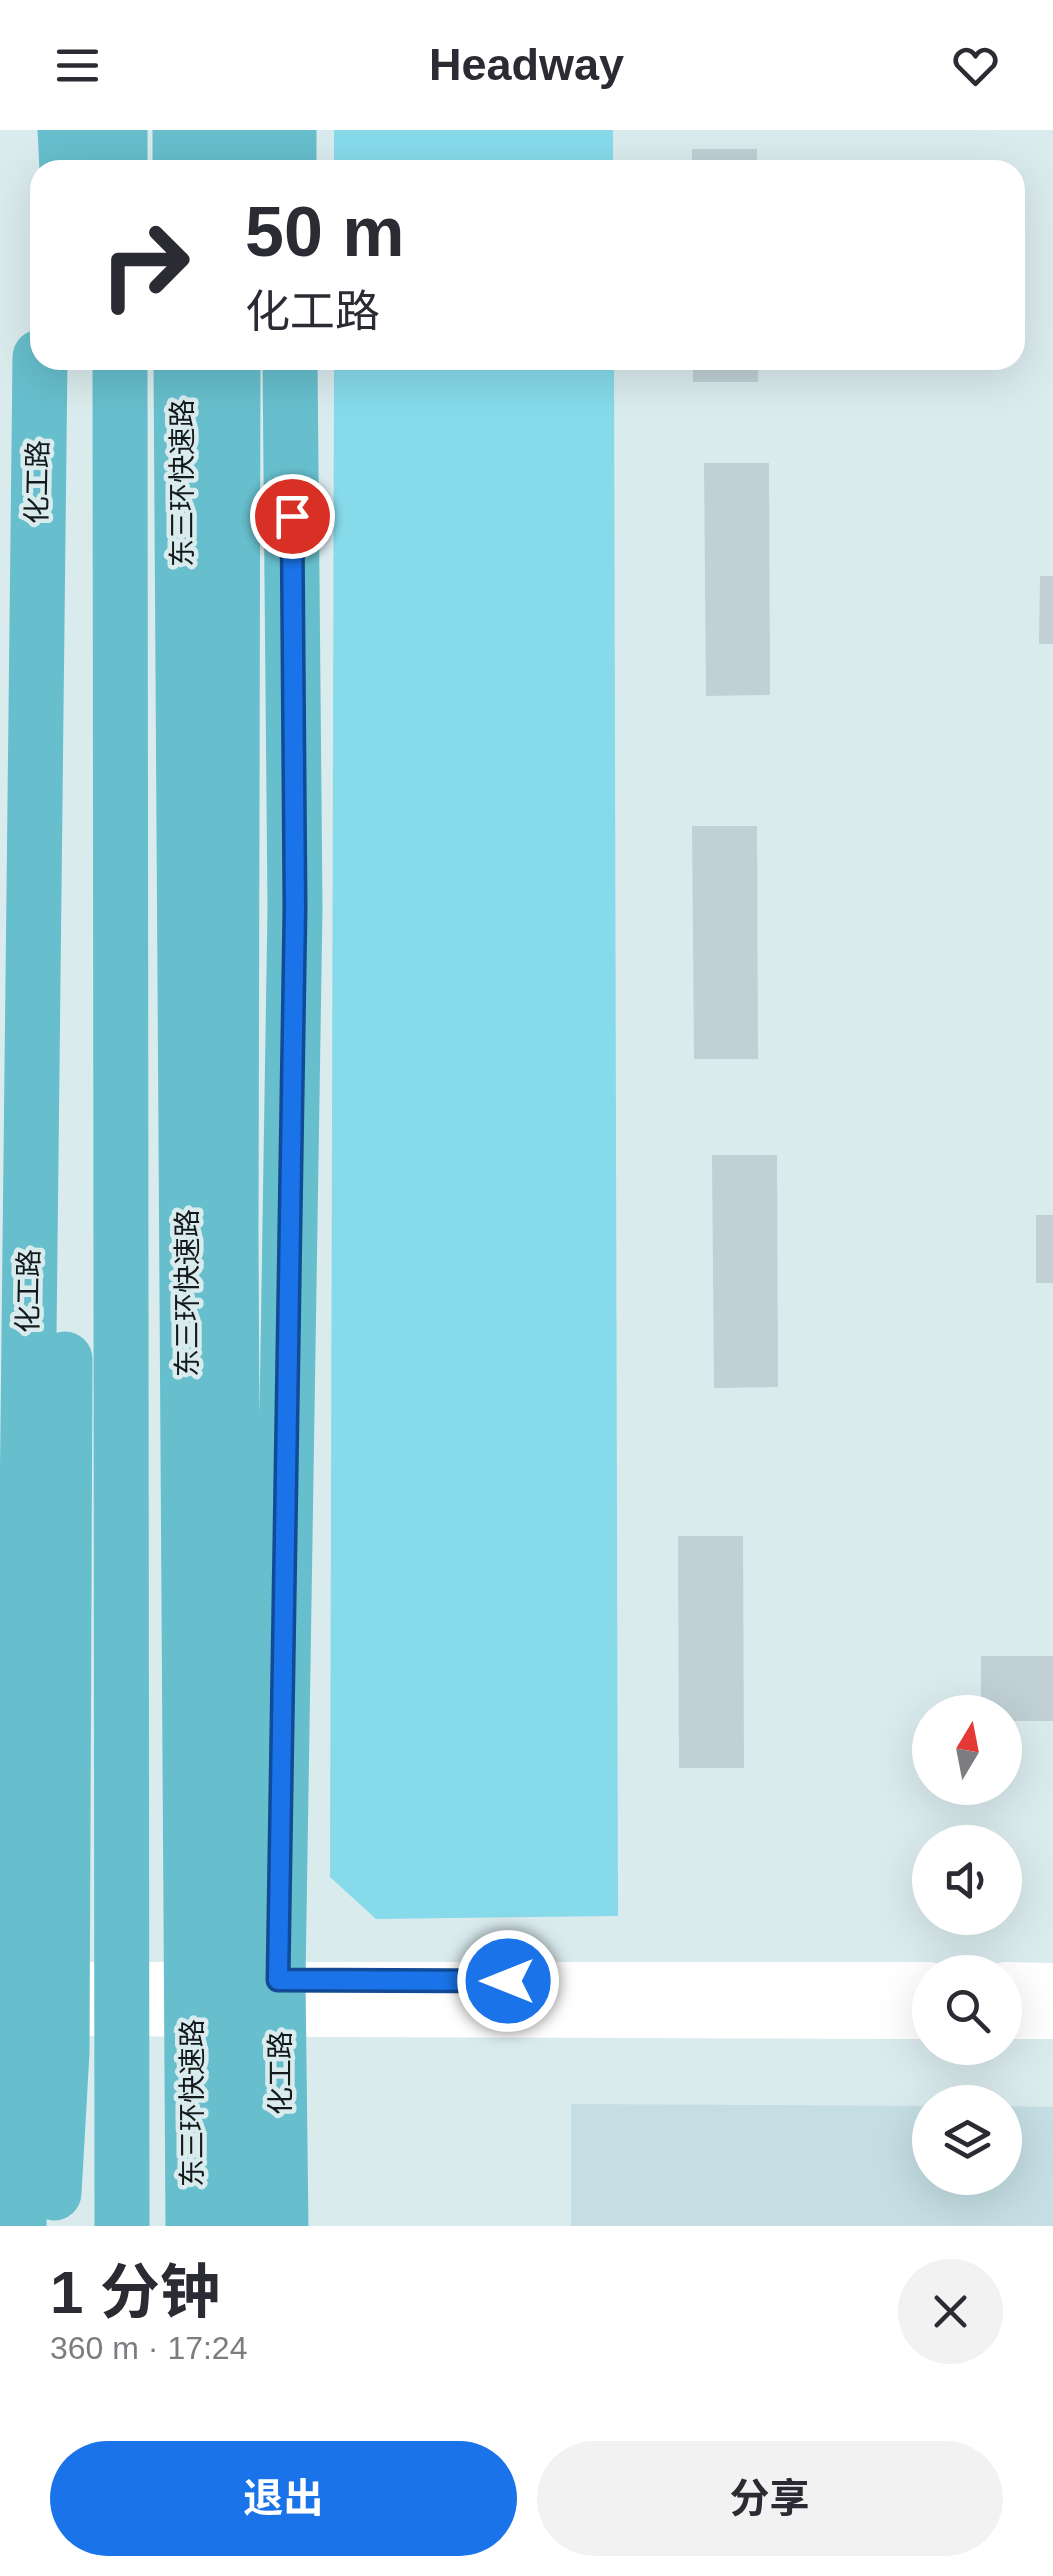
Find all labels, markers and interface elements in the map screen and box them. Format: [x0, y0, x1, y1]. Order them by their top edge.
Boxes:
icon: menu [50, 38, 105, 93]
icon: heart [948, 38, 1003, 93]
text: Headway [429, 39, 624, 90]
text: 50 m [245, 193, 405, 271]
icon: right [80, 200, 210, 330]
text: 化工路 [245, 286, 380, 337]
street label: 东三环快速路 [167, 399, 198, 567]
street label: 化工路 [21, 440, 54, 524]
pin [250, 474, 335, 559]
icon: arrive [265, 489, 320, 544]
street label: 东三环快速路 [172, 1209, 203, 1377]
street label: 化工路 [12, 1249, 45, 1333]
north arrow [912, 1695, 1022, 1805]
map controls [912, 1695, 1022, 2195]
button: sound [912, 1825, 1022, 1935]
position arrow [456, 1929, 560, 2033]
button: search [912, 1955, 1022, 2065]
street label: 东三环快速路 [177, 2019, 208, 2187]
street label: 化工路 [265, 2031, 296, 2115]
button: layers [912, 2085, 1022, 2195]
text: 1 分钟 [50, 2259, 220, 2326]
button: close [898, 2259, 1003, 2364]
text: 360 m · 17:24 [50, 2330, 247, 2366]
button: 退出 [50, 2441, 517, 2556]
button: 分享 [537, 2441, 1003, 2556]

